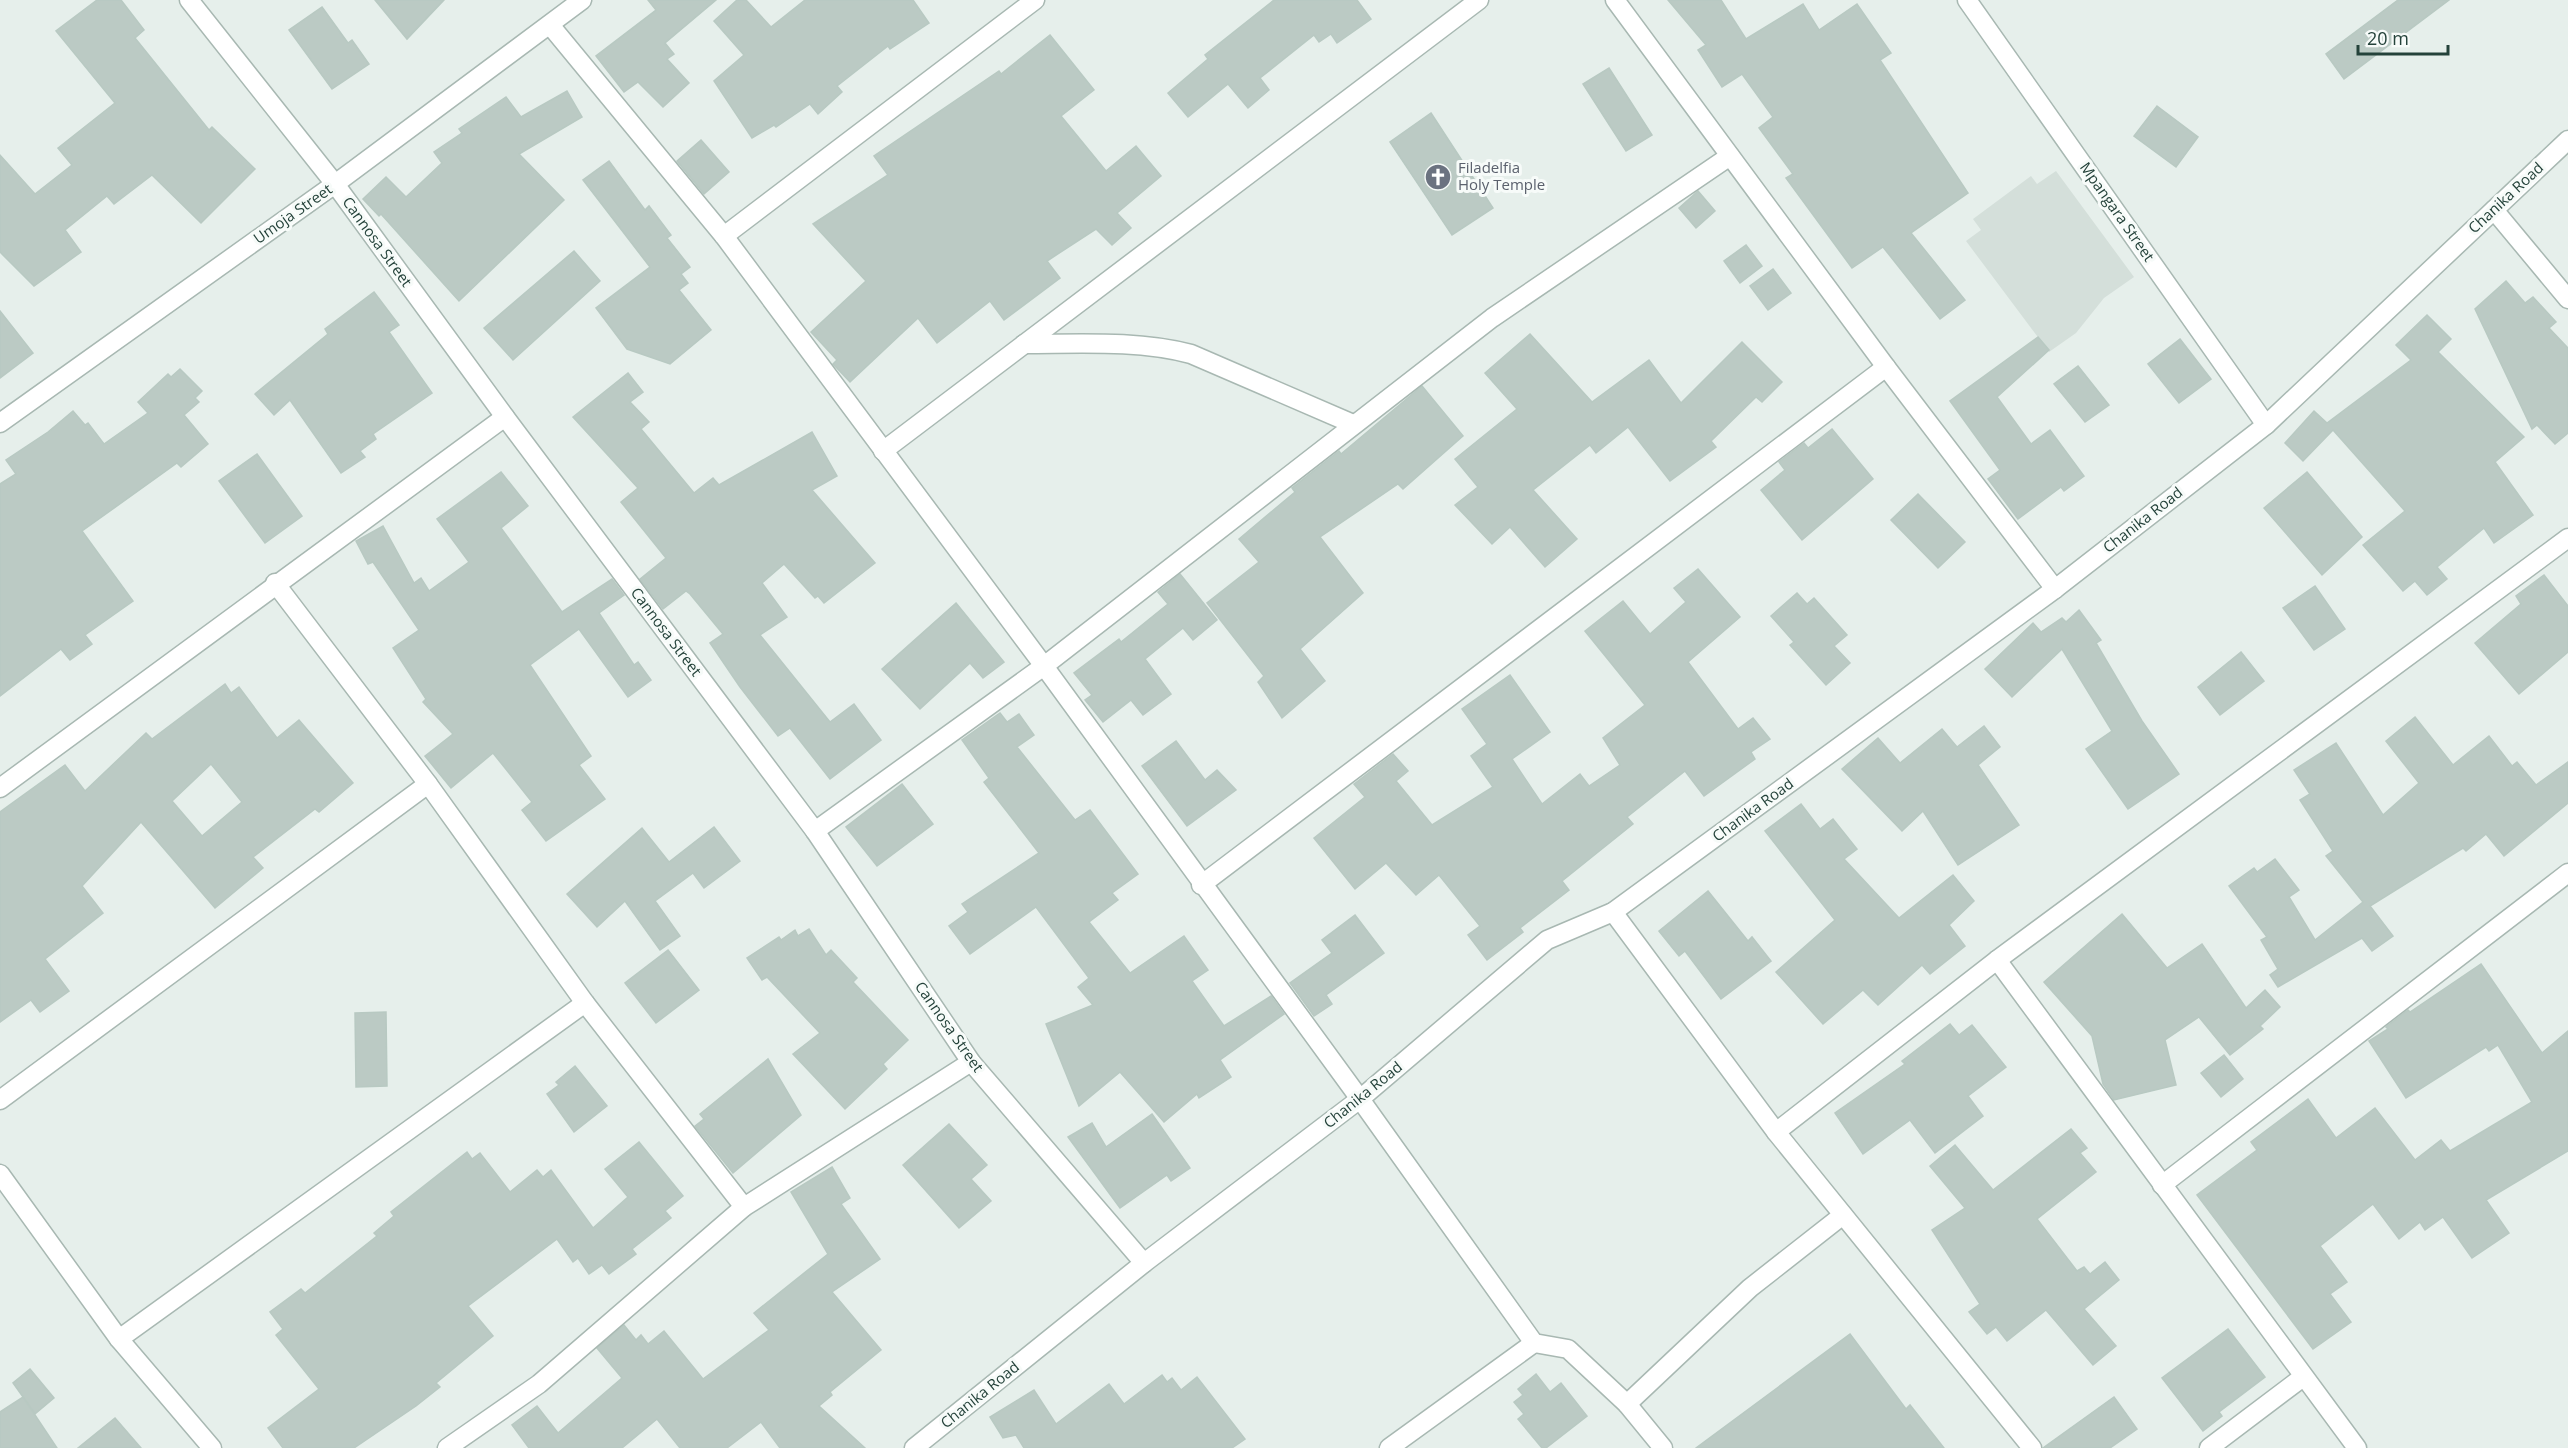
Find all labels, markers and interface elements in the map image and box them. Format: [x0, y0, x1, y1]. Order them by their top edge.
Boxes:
scale bar [2358, 18, 2448, 56]
text: 20 m [2367, 26, 2409, 50]
place label: Filadelfia Holy Temple [1458, 157, 1545, 194]
street label: Chanika Road [2463, 157, 2547, 237]
street label: Mpangara Street [2076, 158, 2160, 265]
church icon: Filadelfia Holy Temple [1423, 162, 1453, 192]
street label: Umoja Street [249, 179, 336, 248]
street label: Cannosa Street [338, 192, 417, 290]
street label: Chanika Road [2098, 482, 2186, 557]
street label: Cannosa Street [627, 583, 707, 680]
street label: Chanika Road [1708, 773, 1797, 845]
street label: Cannosa Street [911, 977, 989, 1076]
street label: Chanika Road [1319, 1056, 1406, 1132]
street label: Chanika Road [936, 1356, 1023, 1432]

